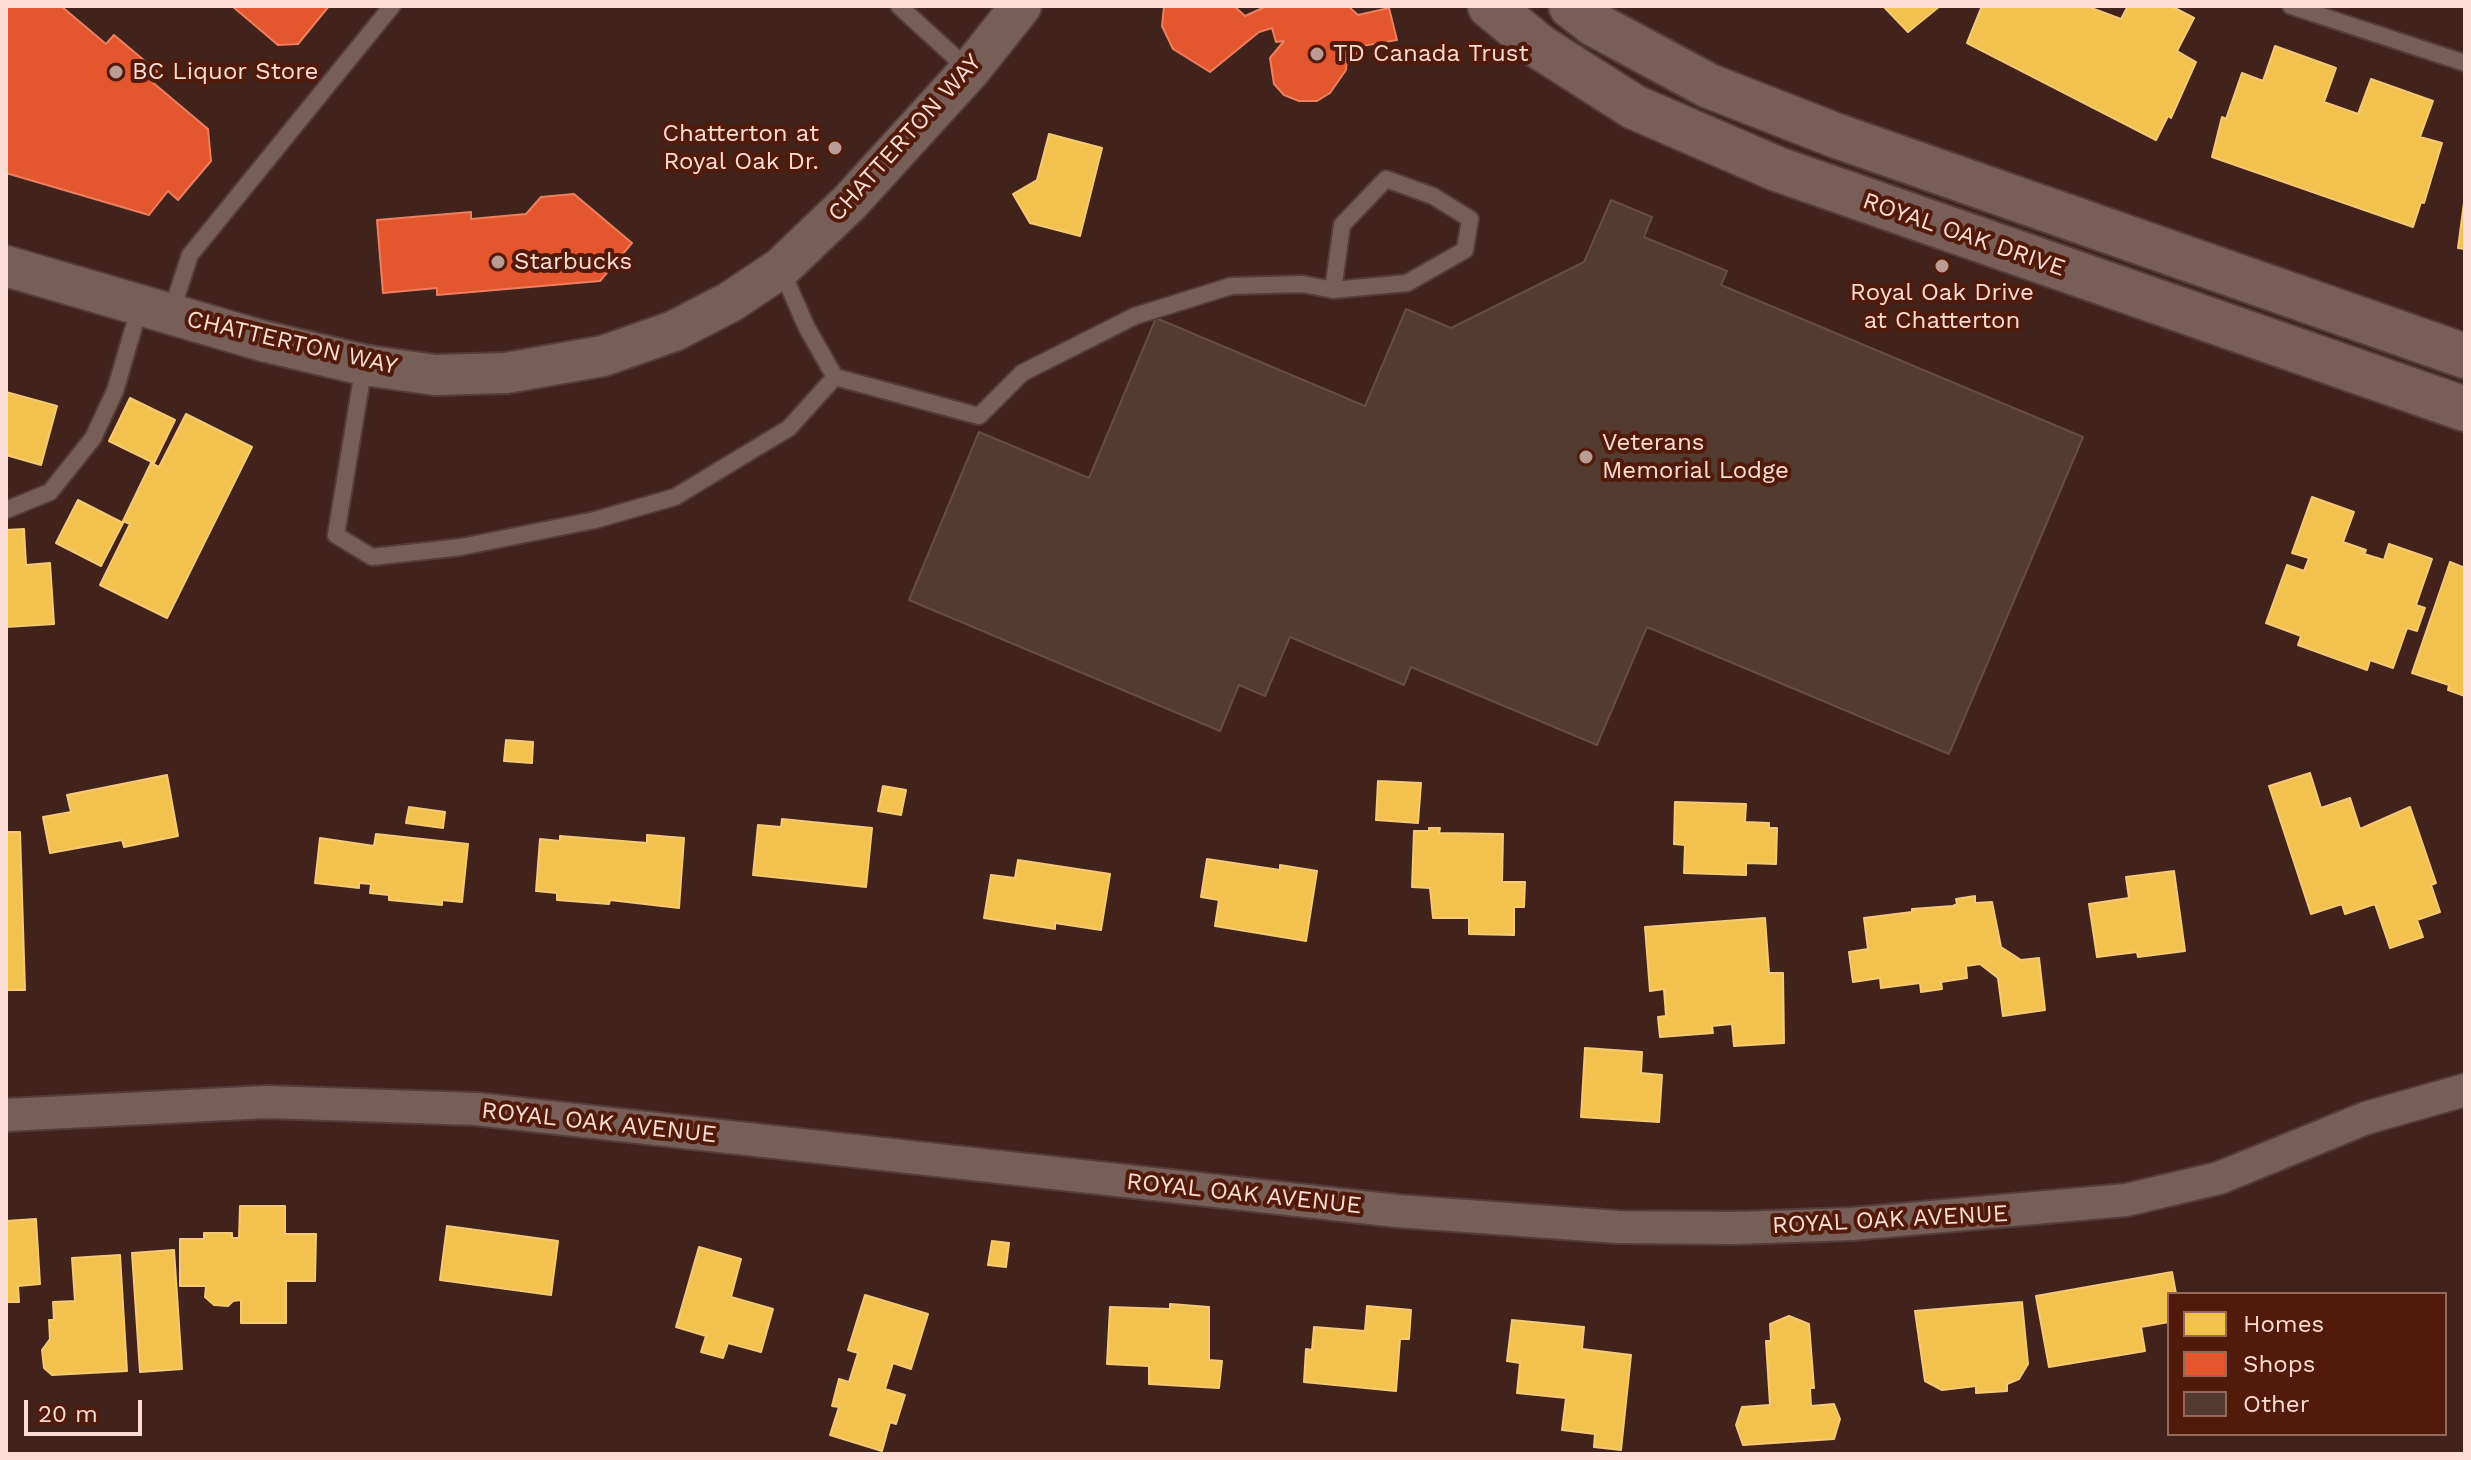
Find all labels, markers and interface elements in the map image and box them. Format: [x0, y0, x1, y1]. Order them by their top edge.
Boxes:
place label: TD Canada Trust [1333, 40, 1528, 68]
marker: TD Canada Trust [1308, 45, 1326, 63]
street label: CHATTERTON WAY [822, 48, 988, 228]
place label: BC Liquor Store [132, 58, 318, 86]
marker: BC Liquor Store [107, 63, 125, 81]
place label: Chatterton at Royal Oak Dr. [662, 120, 819, 176]
marker: Chatterton at Royal Oak Dr. [826, 139, 844, 157]
street label: ROYAL OAK DRIVE [1859, 187, 2069, 283]
place label: Starbucks [514, 248, 632, 276]
marker: Starbucks [489, 253, 507, 271]
marker: Royal Oak Drive at Chatterton [1933, 257, 1951, 275]
place label: Royal Oak Drive at Chatterton [1850, 279, 2034, 335]
street label: CHATTERTON WAY [184, 305, 400, 381]
place label: Veterans Memorial Lodge [1602, 429, 1789, 485]
marker: Veterans Memorial Lodge [1577, 448, 1595, 466]
street label: ROYAL OAK AVENUE [480, 1096, 718, 1150]
street label: ROYAL OAK AVENUE [1125, 1167, 1363, 1221]
street label: ROYAL OAK AVENUE [1771, 1199, 2009, 1241]
legend [2167, 1292, 2447, 1436]
text: Homes [2243, 1310, 2324, 1338]
text: Shops [2243, 1350, 2315, 1378]
scale bar [28, 1384, 146, 1434]
text: Other [2243, 1390, 2310, 1418]
text: 20 m [38, 1400, 98, 1428]

